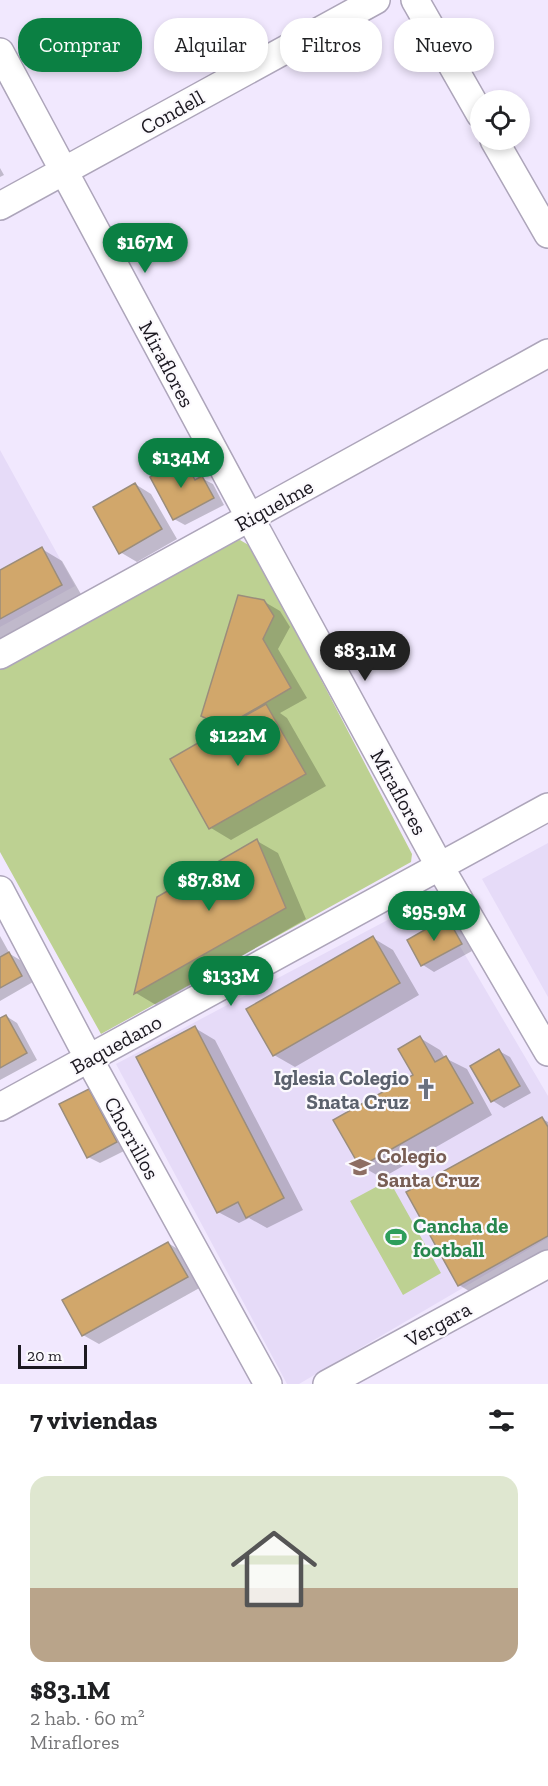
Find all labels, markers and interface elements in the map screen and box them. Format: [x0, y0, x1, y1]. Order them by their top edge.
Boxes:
chip: Comprar [18, 18, 142, 72]
chip: Alquilar [154, 18, 268, 72]
chip: Filtros [280, 18, 382, 72]
chip: Nuevo [394, 18, 494, 72]
street label: Condell [136, 84, 209, 140]
map controls [470, 90, 530, 150]
button: locate [470, 90, 530, 150]
pin: $167M [103, 223, 187, 274]
text: $167M [117, 230, 173, 254]
street label: Miraflores [134, 317, 200, 411]
pin: $134M [139, 438, 223, 489]
text: $134M [152, 445, 210, 469]
street label: Riquelme [231, 473, 317, 537]
pin: $83.1M [316, 631, 414, 682]
text: $83.1M [334, 638, 396, 662]
pin: $122M [196, 716, 280, 767]
text: $122M [209, 723, 267, 747]
street label: Miraflores [365, 745, 433, 839]
pin: $87.8M [160, 861, 258, 912]
text: $87.8M [177, 868, 241, 892]
pin: $95.9M [385, 891, 483, 942]
text: $95.9M [402, 898, 466, 922]
pin: $133M [189, 956, 273, 1007]
text: $133M [202, 963, 260, 987]
street label: Baquedano [66, 1009, 166, 1079]
place label: Iglesia Colegio Snata Cruz [274, 1065, 409, 1114]
church icon: Iglesia Colegio Snata Cruz [414, 1077, 438, 1101]
street label: Chorrillos [99, 1092, 165, 1184]
place label: Colegio Santa Cruz [377, 1143, 480, 1192]
school or university icon: Colegio Santa Cruz [348, 1155, 372, 1179]
place label: Cancha de football [413, 1213, 508, 1262]
sports icon: Cancha de football [384, 1225, 408, 1249]
street label: Vergara [400, 1296, 475, 1353]
scale bar [18, 1342, 87, 1370]
text: 20 m [27, 1346, 62, 1365]
text: 7 viviendas [30, 1404, 158, 1436]
icon: filters [485, 1404, 518, 1437]
icon: home [220, 1515, 328, 1623]
text: $83.1M [30, 1674, 110, 1706]
text: 2 hab. · 60 m² [30, 1706, 145, 1730]
text: Miraflores [30, 1730, 120, 1754]

